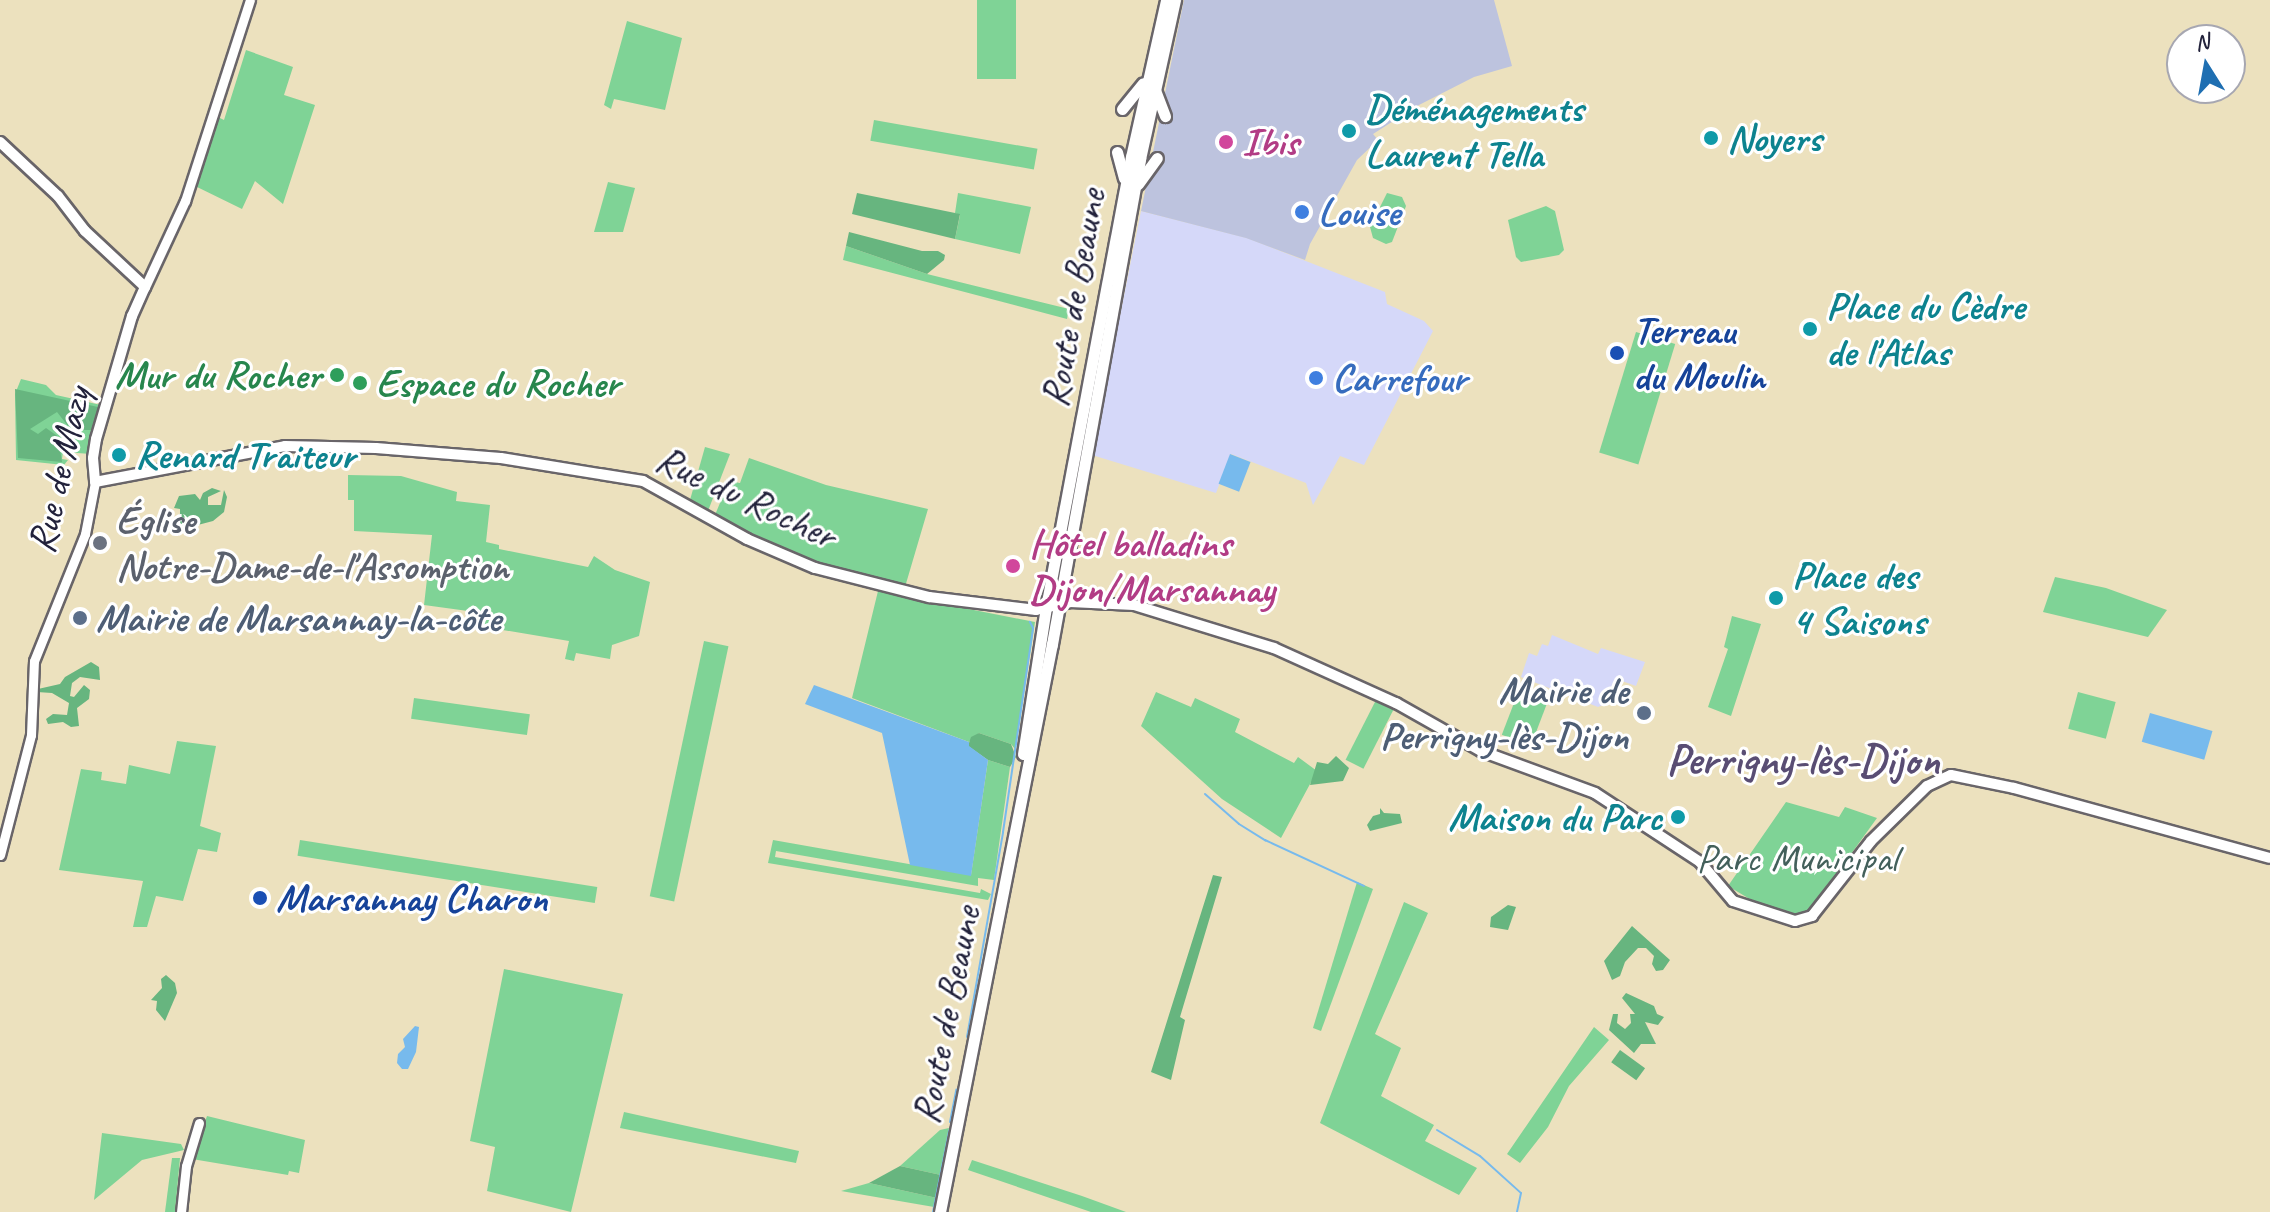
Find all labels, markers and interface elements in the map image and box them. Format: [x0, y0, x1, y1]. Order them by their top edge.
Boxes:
north arrow [2166, 24, 2246, 104]
text: N [2192, 27, 2211, 57]
place label: Déménagements Laurent Tella [1365, 84, 1583, 178]
place label: Noyers [1727, 114, 1821, 162]
place label: Ibis [1242, 118, 1298, 166]
marker: Déménagements Laurent Tella [1340, 122, 1358, 140]
marker: Noyers [1702, 129, 1720, 147]
marker: Ibis [1217, 133, 1235, 151]
street label: Route de Beaune [1030, 186, 1116, 410]
place label: Louise [1318, 188, 1400, 236]
marker: Louise [1293, 203, 1311, 221]
place label: Place du Cèdre de l'Atlas [1826, 282, 2024, 376]
place label: Terreau du Moulin [1633, 306, 1765, 400]
marker: Place du Cèdre de l'Atlas [1801, 320, 1819, 338]
marker: Terreau du Moulin [1608, 344, 1626, 362]
place label: Mur du Rocher [117, 351, 321, 399]
place label: Carrefour [1332, 354, 1467, 402]
place label: Espace du Rocher [376, 359, 619, 407]
marker: Mur du Rocher [328, 366, 346, 384]
marker: Carrefour [1307, 369, 1325, 387]
marker: Espace du Rocher [351, 374, 369, 392]
street label: Rue de Mazy [17, 382, 101, 558]
place label: Renard Traiteur [135, 431, 355, 479]
street label: Rue du Rocher [649, 435, 843, 559]
marker: Renard Traiteur [110, 446, 128, 464]
place label: Église Notre-Dame-de-l'Assomption [116, 496, 508, 590]
place label: Hôtel balladins Dijon/Marsannay [1029, 519, 1274, 613]
marker: Église Notre-Dame-de-l'Assomption [91, 534, 109, 552]
place label: Place des 4 Saisons [1792, 551, 1926, 645]
marker: Hôtel balladins Dijon/Marsannay [1004, 557, 1022, 575]
marker: Place des 4 Saisons [1767, 589, 1785, 607]
place label: Mairie de Marsannay-la-côte [96, 594, 500, 642]
marker: Mairie de Marsannay-la-côte [71, 609, 89, 627]
place label: Mairie de Perrigny-lès-Dijon [1380, 666, 1628, 760]
marker: Mairie de Perrigny-lès-Dijon [1635, 704, 1653, 722]
district label: Perrigny-lès-Dijon [1667, 734, 1939, 786]
place label: Maison du Parc [1447, 793, 1662, 841]
marker: Maison du Parc [1669, 808, 1687, 826]
park label: Parc Municipal [1696, 834, 1898, 882]
place label: Marsannay Charon [276, 874, 548, 922]
marker: Marsannay Charon [251, 889, 269, 907]
street label: Route de Beaune [901, 902, 991, 1128]

